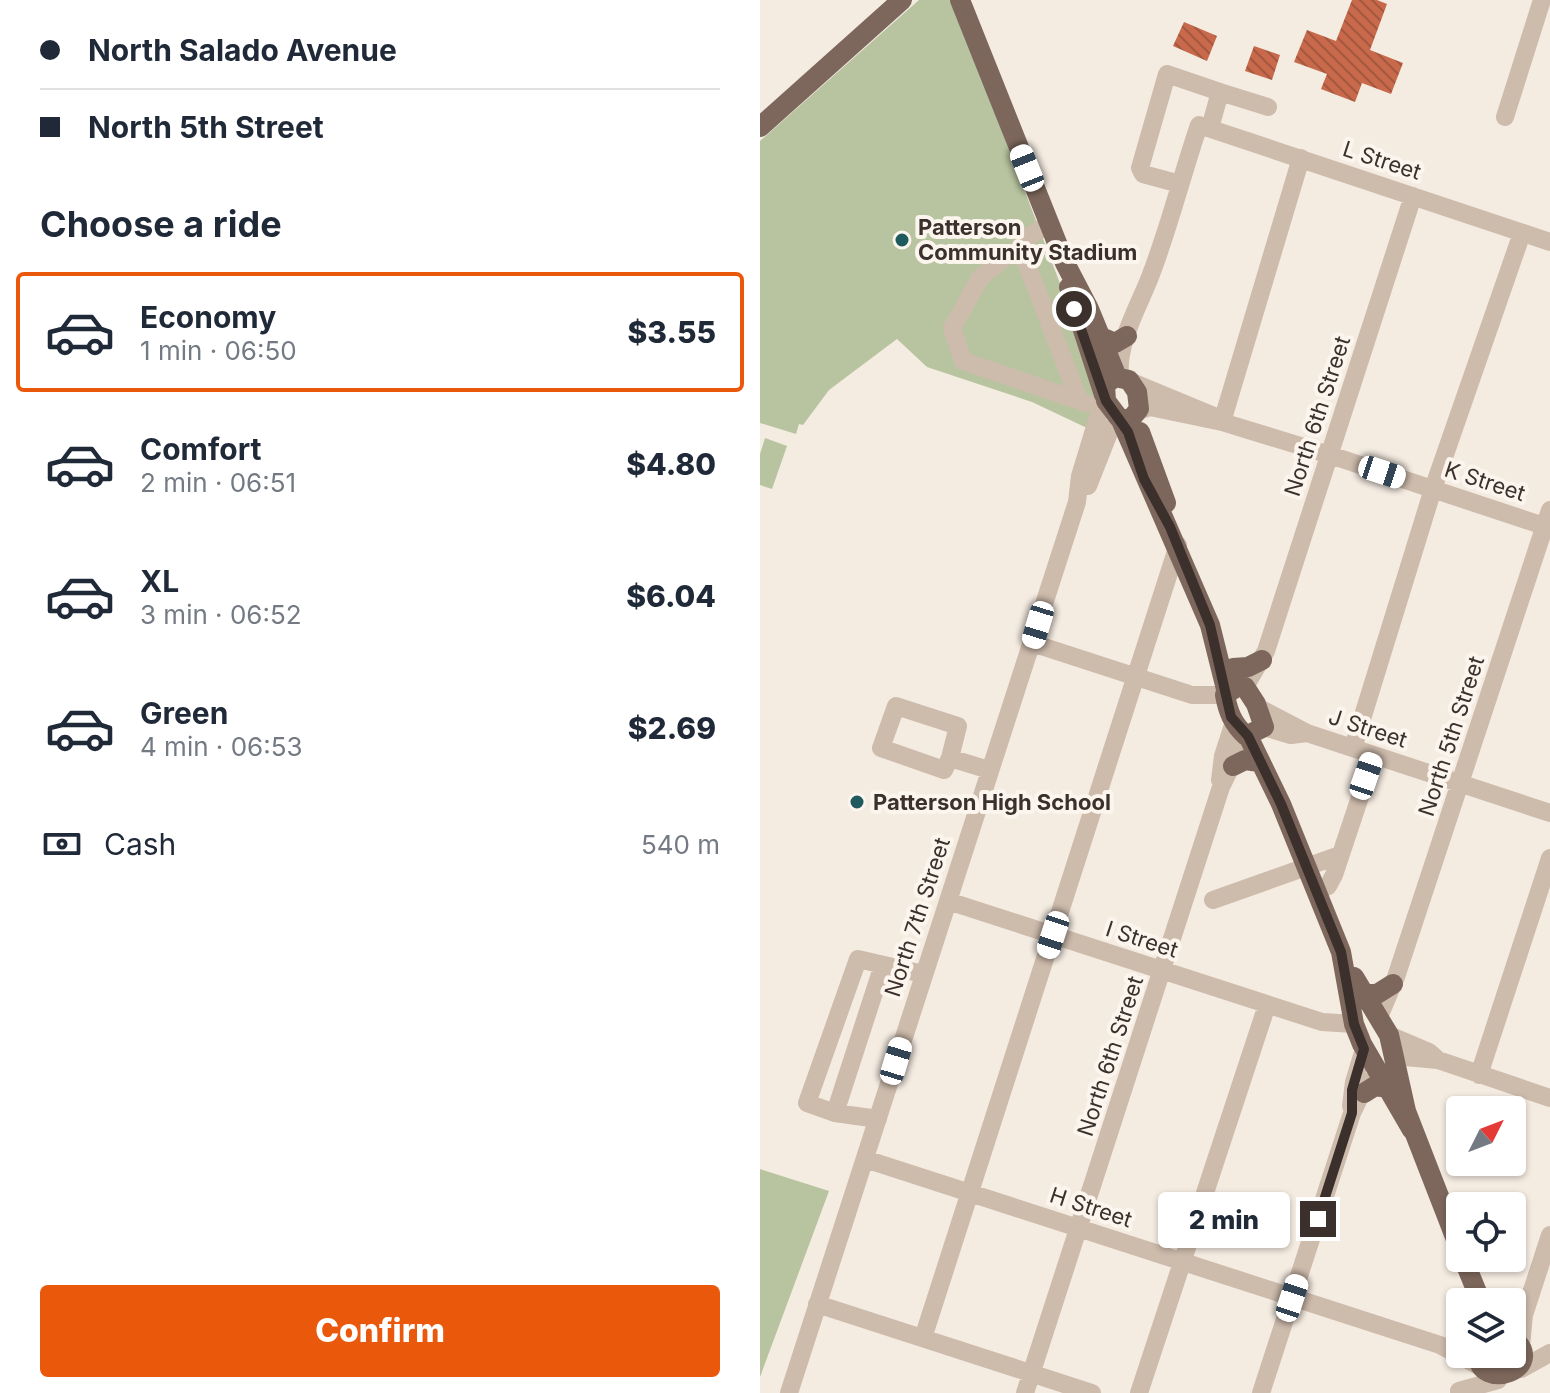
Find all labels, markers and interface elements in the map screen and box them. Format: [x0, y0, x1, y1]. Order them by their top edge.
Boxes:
text: North Salado Avenue [88, 32, 397, 68]
text: North 5th Street [88, 109, 324, 145]
street label: L Street [1340, 135, 1424, 185]
car [1007, 141, 1047, 195]
text: Choose a ride [40, 202, 282, 246]
place label: Patterson Community Stadium [918, 214, 1137, 265]
marker: Patterson Community Stadium [893, 231, 911, 249]
route start [1056, 291, 1092, 327]
icon: car [44, 296, 116, 368]
text: Economy [140, 299, 276, 335]
text: $3.55 [628, 314, 716, 350]
street label: North 6th Street [1279, 333, 1355, 499]
text: 1 min · 06:50 [140, 335, 297, 366]
icon: car [44, 428, 116, 500]
text: Comfort [140, 431, 261, 467]
text: $4.80 [626, 446, 716, 482]
car [1355, 453, 1409, 491]
street label: K Street [1441, 456, 1529, 506]
text: 2 min · 06:51 [140, 467, 296, 498]
icon: car [44, 560, 116, 632]
text: XL [140, 563, 179, 599]
text: $6.04 [626, 578, 716, 614]
text: 3 min · 06:52 [140, 599, 302, 630]
car [1020, 599, 1056, 651]
street label: North 5th Street [1413, 653, 1489, 819]
icon: car [44, 692, 116, 764]
text: Green [140, 695, 228, 731]
street label: J Street [1326, 703, 1410, 753]
text: $2.69 [628, 710, 716, 746]
text: 4 min · 06:53 [140, 731, 303, 762]
car [1347, 749, 1385, 803]
place label: Patterson High School [873, 789, 1111, 815]
marker: Patterson High School [848, 793, 866, 811]
icon: cash [40, 822, 84, 866]
text: Cash [104, 826, 176, 862]
text: 540 m [641, 829, 720, 860]
street label: North 7th Street [879, 834, 955, 1000]
car [1034, 908, 1072, 962]
street label: I Street [1103, 915, 1181, 963]
street label: North 6th Street [1072, 973, 1148, 1139]
car [878, 1035, 914, 1087]
north arrow [1446, 1096, 1526, 1176]
map controls [1446, 1096, 1526, 1368]
street label: H Street [1047, 1182, 1135, 1232]
callout: 2 min [1158, 1191, 1290, 1247]
button: locate [1446, 1192, 1526, 1272]
route end [1300, 1201, 1336, 1237]
text: 2 min [1189, 1204, 1259, 1235]
car [1273, 1271, 1311, 1325]
button: Confirm [40, 1285, 720, 1377]
button: layers [1446, 1288, 1526, 1368]

